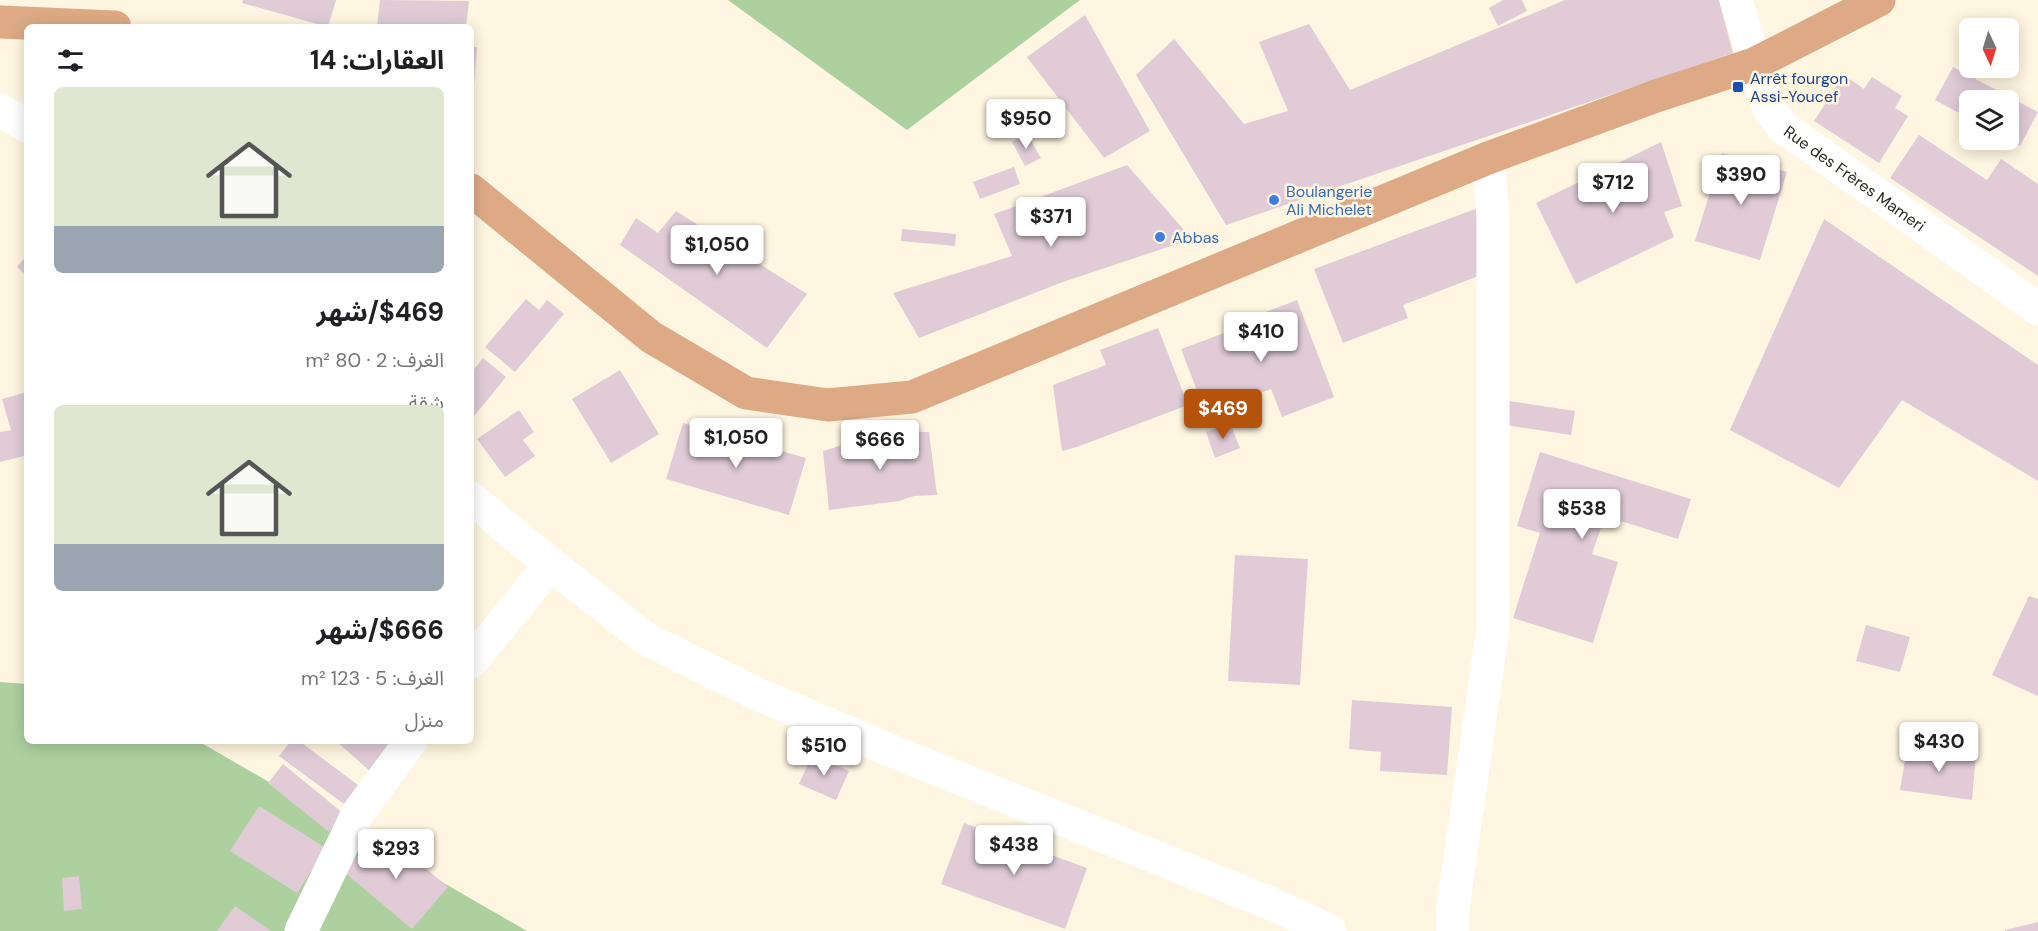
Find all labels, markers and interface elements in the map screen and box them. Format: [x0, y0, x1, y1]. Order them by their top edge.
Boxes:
north arrow [1959, 18, 2019, 78]
map controls [1959, 18, 2019, 150]
text: العقارات: 14 [310, 43, 444, 77]
icon: filters [54, 44, 87, 77]
place label: Arrêt fourgon Assi-Youcef [1750, 68, 1848, 107]
marker: Arrêt fourgon Assi-Youcef [1731, 80, 1745, 94]
button: layers [1959, 90, 2019, 150]
pin: $950 [990, 99, 1062, 150]
text: $950 [1000, 105, 1052, 131]
street label: Rue des Frères Mameri [1780, 121, 1930, 236]
icon: home [195, 126, 303, 234]
pin: $390 [1705, 155, 1777, 206]
text: $390 [1716, 161, 1766, 187]
pin: $712 [1577, 163, 1649, 214]
text: $712 [1592, 169, 1634, 195]
place label: Boulangerie Ali Michelet [1286, 181, 1372, 220]
marker: Boulangerie Ali Michelet [1267, 193, 1281, 207]
pin: $371 [1015, 197, 1087, 248]
text: $371 [1030, 203, 1072, 229]
pin: $1,050 [668, 225, 766, 276]
place label: Abbas [1172, 227, 1219, 248]
marker: Abbas [1153, 230, 1167, 244]
text: $1,050 [685, 231, 749, 257]
text: $469/شهر [317, 295, 444, 329]
pin: $410 [1225, 312, 1297, 363]
text: $410 [1238, 318, 1284, 344]
text: الغرف: 2 · 80 m² [306, 347, 444, 373]
text: شقة [409, 389, 444, 415]
pin: $469 [1187, 389, 1259, 440]
text: $469 [1198, 395, 1248, 421]
pin: $1,050 [687, 418, 785, 469]
pin: $666 [844, 420, 916, 471]
text: $1,050 [704, 424, 768, 450]
text: $666 [855, 426, 905, 452]
icon: home [195, 444, 303, 552]
pin: $538 [1546, 489, 1618, 540]
text: $538 [1557, 495, 1607, 521]
text: $666/شهر [316, 613, 444, 647]
text: الغرف: 5 · 123 m² [301, 665, 444, 691]
text: منزل [405, 707, 444, 733]
pin: $430 [1903, 722, 1975, 773]
pin: $510 [788, 726, 860, 777]
text: $430 [1913, 728, 1965, 754]
text: $510 [801, 732, 847, 758]
pin: $438 [978, 825, 1050, 876]
pin: $293 [360, 829, 432, 880]
text: $438 [989, 831, 1039, 857]
text: $293 [372, 835, 420, 861]

